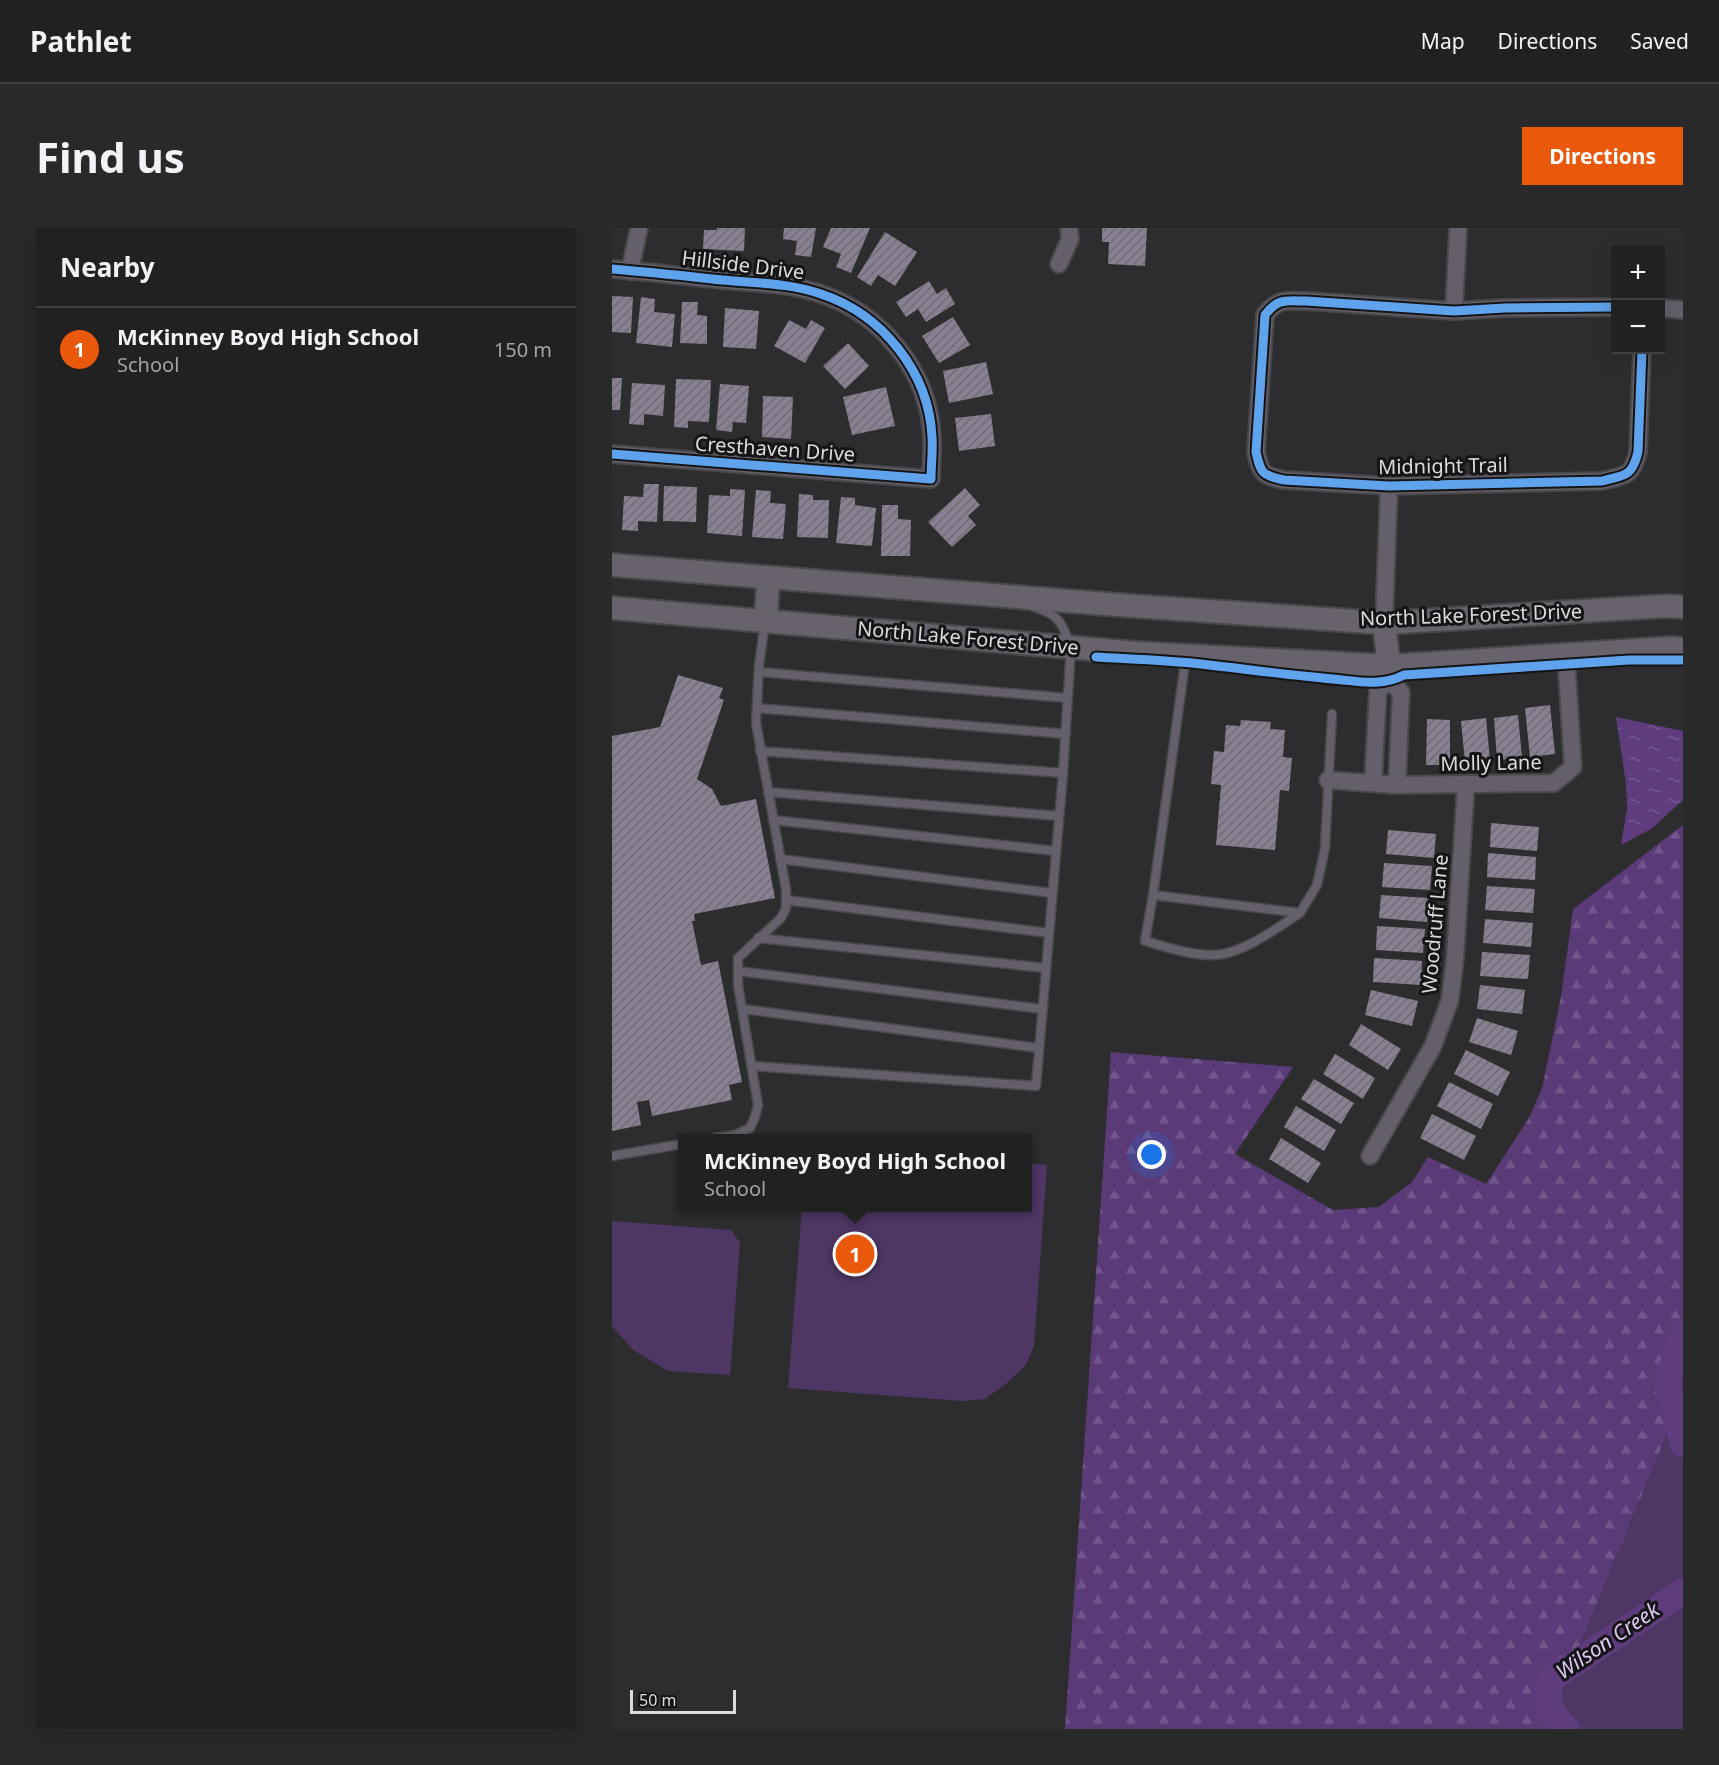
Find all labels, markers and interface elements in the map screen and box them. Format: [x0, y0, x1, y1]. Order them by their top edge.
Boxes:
text: Pathlet [30, 22, 132, 60]
text: Map [1421, 27, 1465, 55]
text: Directions [1498, 27, 1597, 55]
text: Saved [1630, 27, 1689, 55]
button: Directions [1522, 127, 1683, 185]
text: Find us [36, 128, 185, 185]
street label: Hillside Drive [680, 244, 806, 285]
map controls [1611, 246, 1665, 354]
button: + [1611, 246, 1665, 300]
text: Nearby [60, 249, 155, 285]
button: − [1611, 300, 1665, 354]
text: McKinney Boyd High School [117, 321, 419, 351]
text: 1 [74, 336, 85, 363]
text: 150 m [494, 336, 552, 363]
text: School [117, 351, 179, 378]
street label: Cresthaven Drive [694, 429, 856, 468]
street label: Midnight Trail [1378, 451, 1508, 480]
street label: North Lake Forest Drive [1359, 597, 1583, 632]
street label: North Lake Forest Drive [856, 614, 1080, 661]
street label: Molly Lane [1440, 748, 1542, 777]
street label: Woodruff Lane [1415, 853, 1454, 995]
popup [678, 1134, 1032, 1212]
your location [1137, 1140, 1166, 1169]
text: McKinney Boyd High School [704, 1145, 1006, 1175]
text: School [704, 1175, 766, 1202]
pin: 1 [836, 1232, 874, 1276]
water label: Wilson Creek [1550, 1594, 1666, 1685]
scale bar [630, 1687, 736, 1714]
text: 50 m [639, 1689, 676, 1711]

